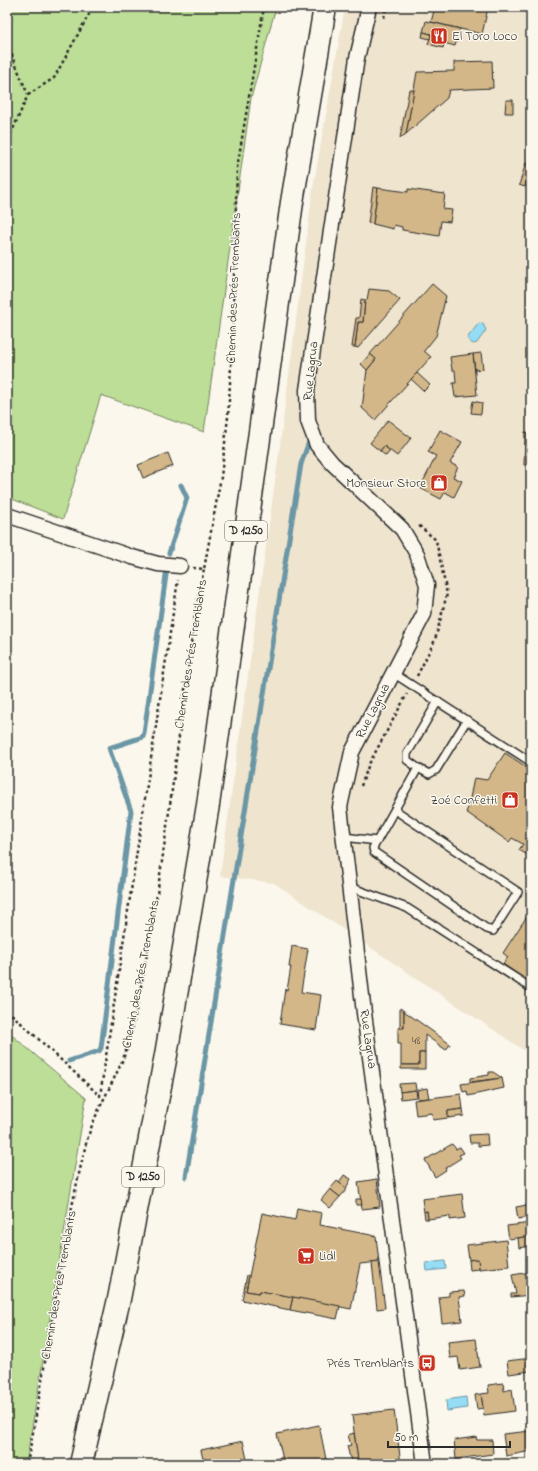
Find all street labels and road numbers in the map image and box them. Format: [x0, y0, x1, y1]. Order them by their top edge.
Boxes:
street label: Chemin des Prés Tremblants [222, 212, 246, 364]
street label: Rue Lagrua [298, 340, 325, 402]
road number: D 1250 [225, 521, 267, 541]
street label: Chemin des Prés Tremblants [170, 577, 212, 730]
street label: Rue Lagrua [351, 680, 396, 742]
street label: Chemin des Prés Tremblants [117, 898, 165, 1050]
street label: Rue Lagrua [353, 1008, 382, 1070]
road number: D 1250 [122, 1167, 164, 1187]
street label: Chemin des Prés Tremblants [37, 1209, 82, 1361]

